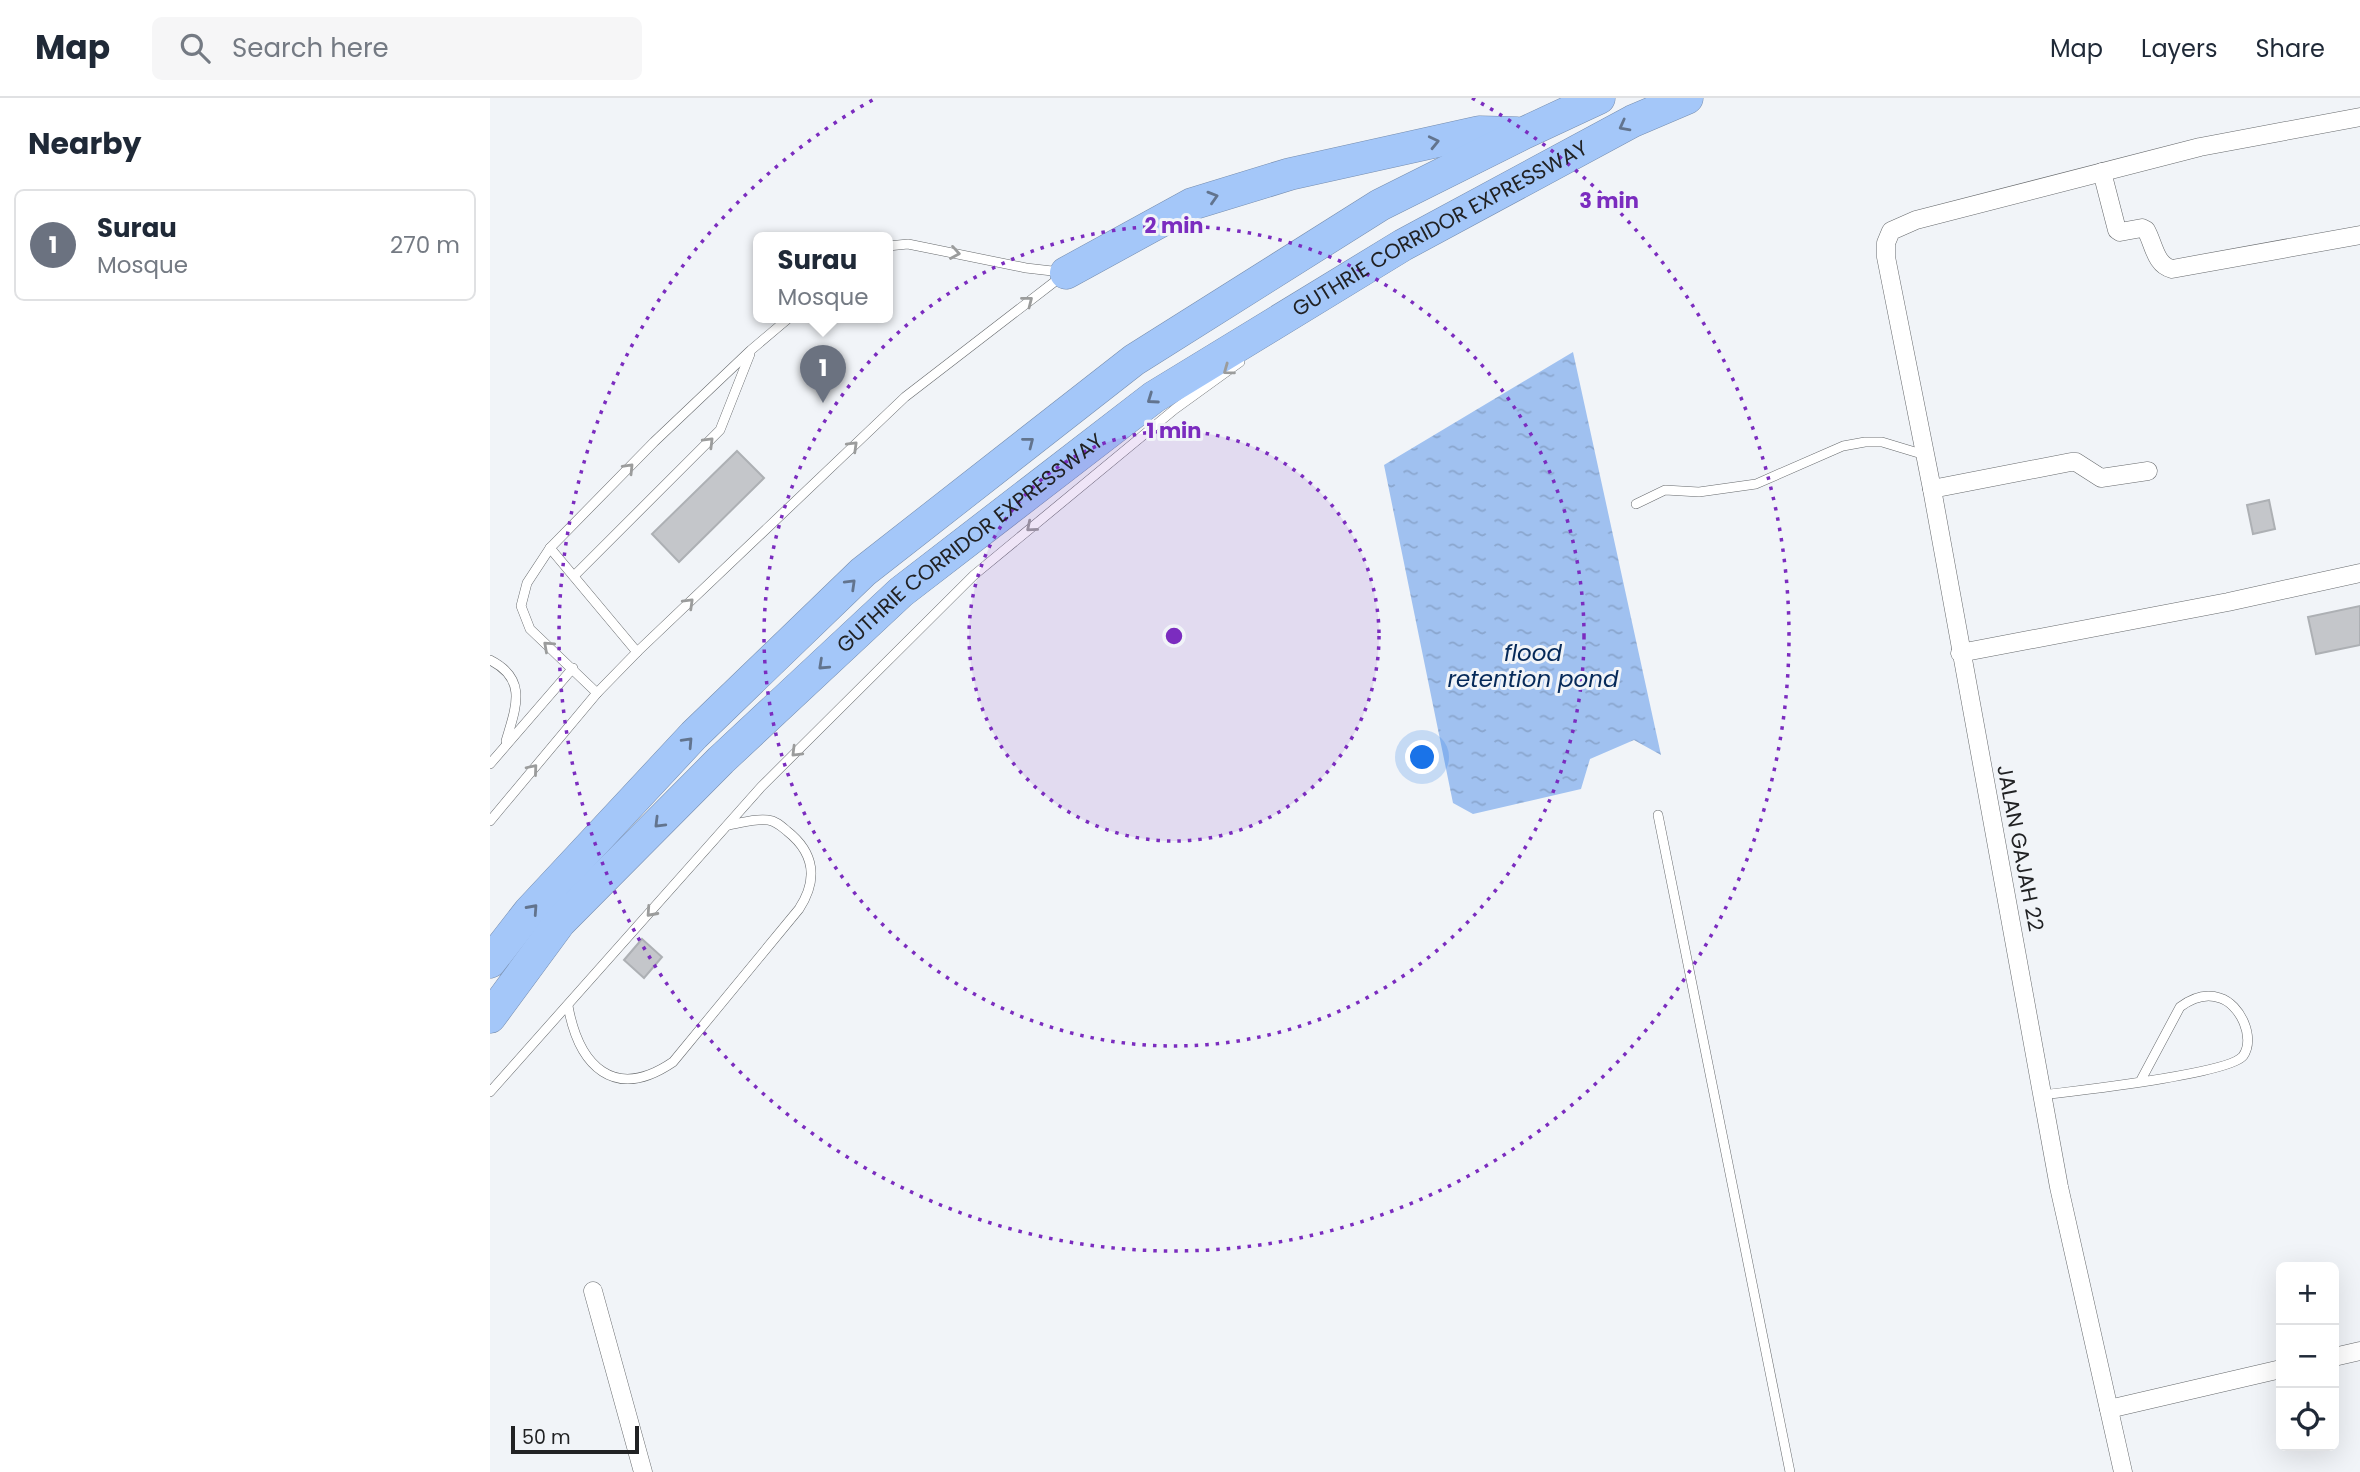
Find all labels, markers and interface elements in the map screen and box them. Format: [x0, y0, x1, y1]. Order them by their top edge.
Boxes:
search box [152, 17, 642, 80]
text: Map [35, 24, 110, 71]
icon: search [176, 29, 214, 67]
text: Search here [232, 30, 389, 66]
text: Map [2050, 32, 2103, 65]
text: Layers [2141, 32, 2217, 65]
text: Share [2255, 32, 2325, 65]
one-way arrow [1619, 118, 1632, 131]
text: Nearby [28, 122, 142, 165]
street label: GUTHRIE CORRIDOR EXPRESSWAY [1286, 133, 1593, 323]
one-way arrow [1428, 136, 1440, 151]
text: 3 min [1579, 186, 1639, 215]
one-way arrow [1207, 191, 1219, 206]
text: Surau [97, 210, 177, 246]
text: 2 min [1144, 211, 1204, 240]
text: 1 [49, 229, 57, 261]
text: 270 m [390, 229, 460, 261]
popup [753, 232, 893, 323]
text: Surau [777, 242, 857, 278]
one-way arrow [949, 245, 961, 260]
text: Mosque [97, 249, 188, 281]
text: Mosque [777, 281, 869, 313]
one-way arrow [1021, 296, 1033, 309]
pin: 1 [800, 345, 846, 403]
one-way arrow [1223, 362, 1236, 375]
one-way arrow [1147, 391, 1160, 403]
text: 1 min [1147, 416, 1201, 445]
street label: GUTHRIE CORRIDOR EXPRESSWAY [830, 426, 1109, 659]
one-way arrow [701, 437, 714, 450]
one-way arrow [1020, 438, 1033, 450]
one-way arrow [845, 442, 858, 454]
one-way arrow [620, 463, 633, 476]
one-way arrow [1027, 519, 1039, 532]
one-way arrow [843, 579, 856, 592]
one-way arrow [680, 598, 693, 611]
centre of rings [1162, 624, 1186, 648]
water label: flood retention pond [1447, 637, 1619, 695]
one-way arrow [543, 641, 556, 654]
one-way arrow [818, 657, 831, 669]
one-way arrow [679, 737, 692, 750]
your location [1405, 740, 1439, 774]
one-way arrow [792, 744, 804, 756]
street label: JALAN GAJAH 22 [1990, 762, 2051, 934]
one-way arrow [525, 764, 537, 777]
one-way arrow [655, 815, 667, 827]
one-way arrow [524, 904, 537, 917]
one-way arrow [647, 904, 659, 917]
map controls [2276, 1262, 2339, 1451]
button: + [2276, 1262, 2339, 1325]
button: − [2276, 1325, 2339, 1388]
button: locate [2276, 1388, 2339, 1451]
scale bar [511, 1423, 639, 1455]
text: 50 m [522, 1424, 571, 1451]

